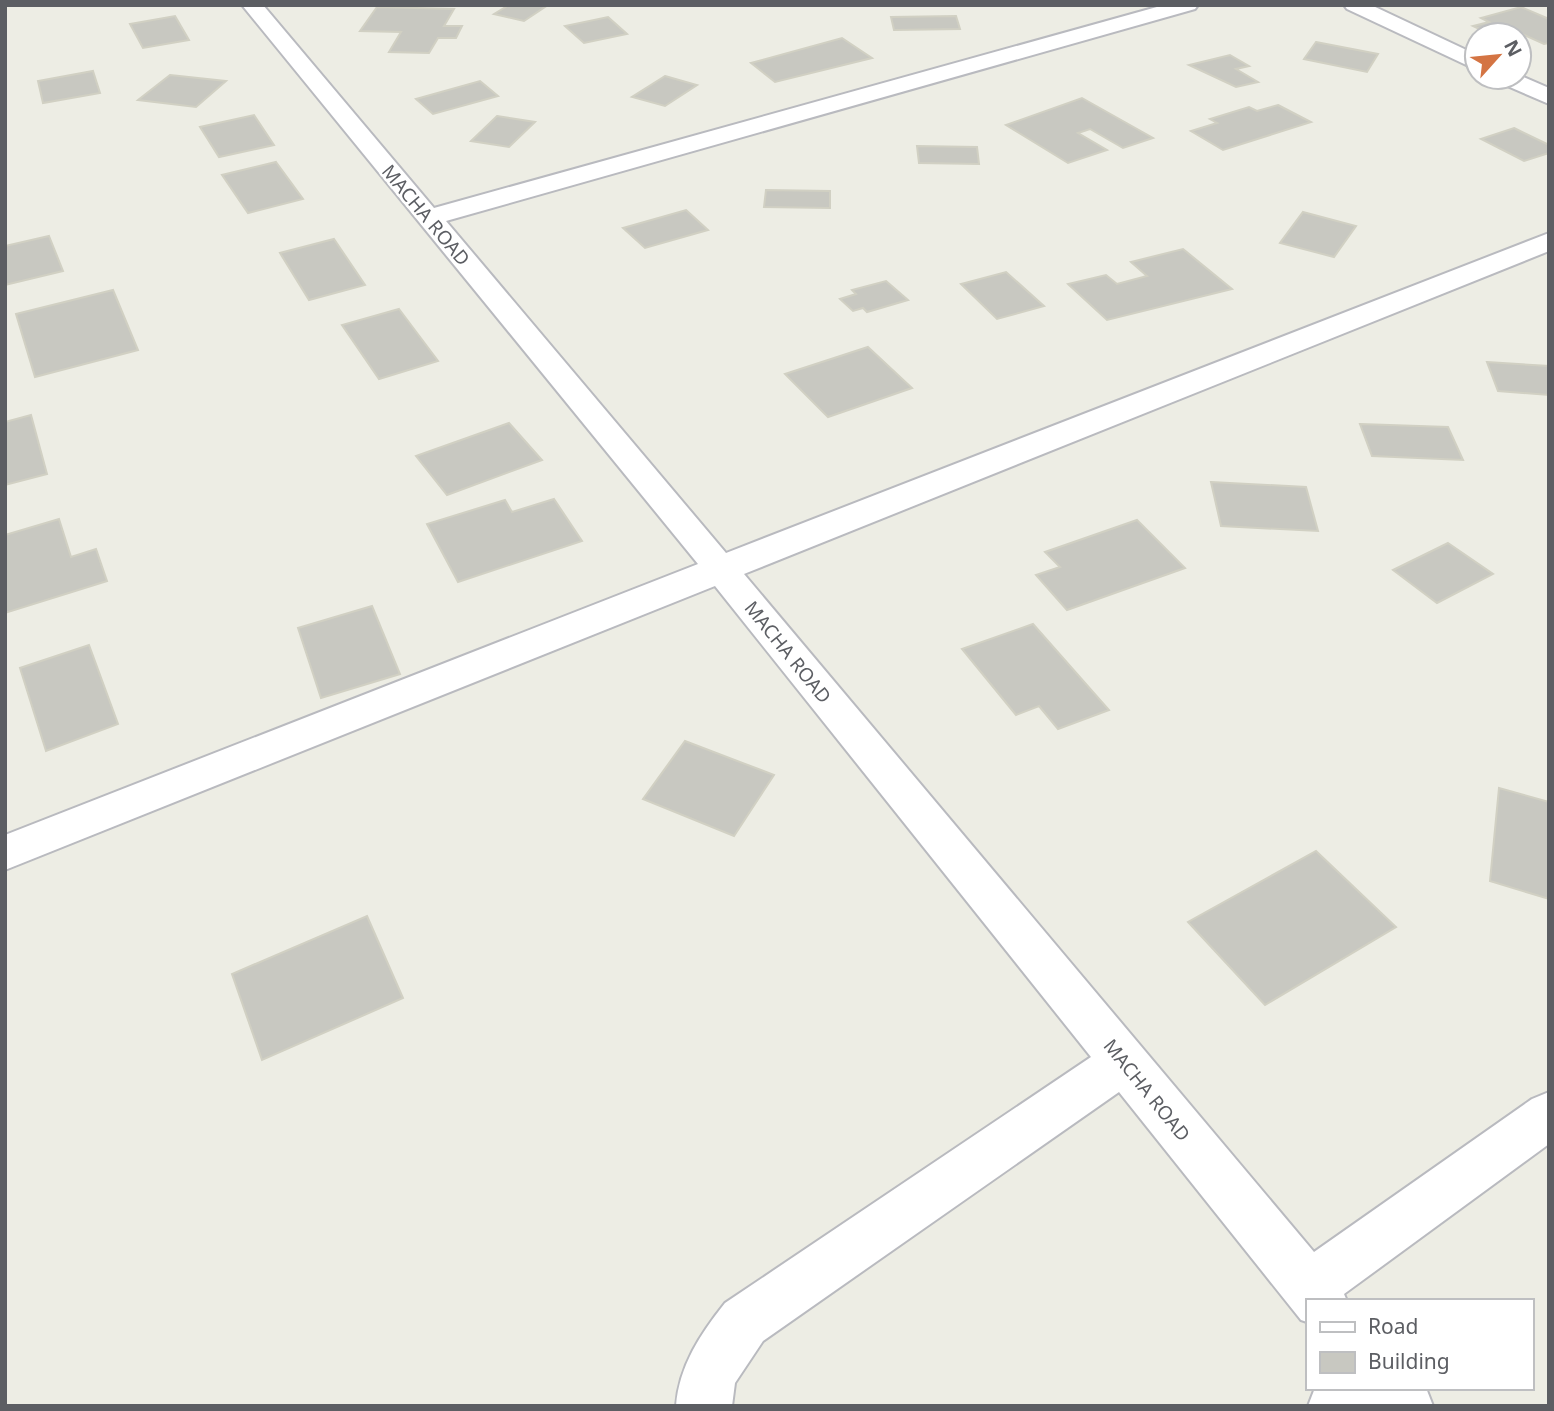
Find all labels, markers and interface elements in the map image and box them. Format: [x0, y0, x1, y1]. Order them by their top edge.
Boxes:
north arrow [1463, 21, 1533, 91]
text: N [1498, 35, 1528, 61]
street label: MACHA ROAD [376, 159, 476, 271]
street label: MACHA ROAD [739, 595, 837, 709]
street label: MACHA ROAD [1098, 1033, 1196, 1147]
legend [1306, 1299, 1533, 1390]
text: Road [1368, 1312, 1418, 1340]
text: Building [1368, 1347, 1450, 1375]

